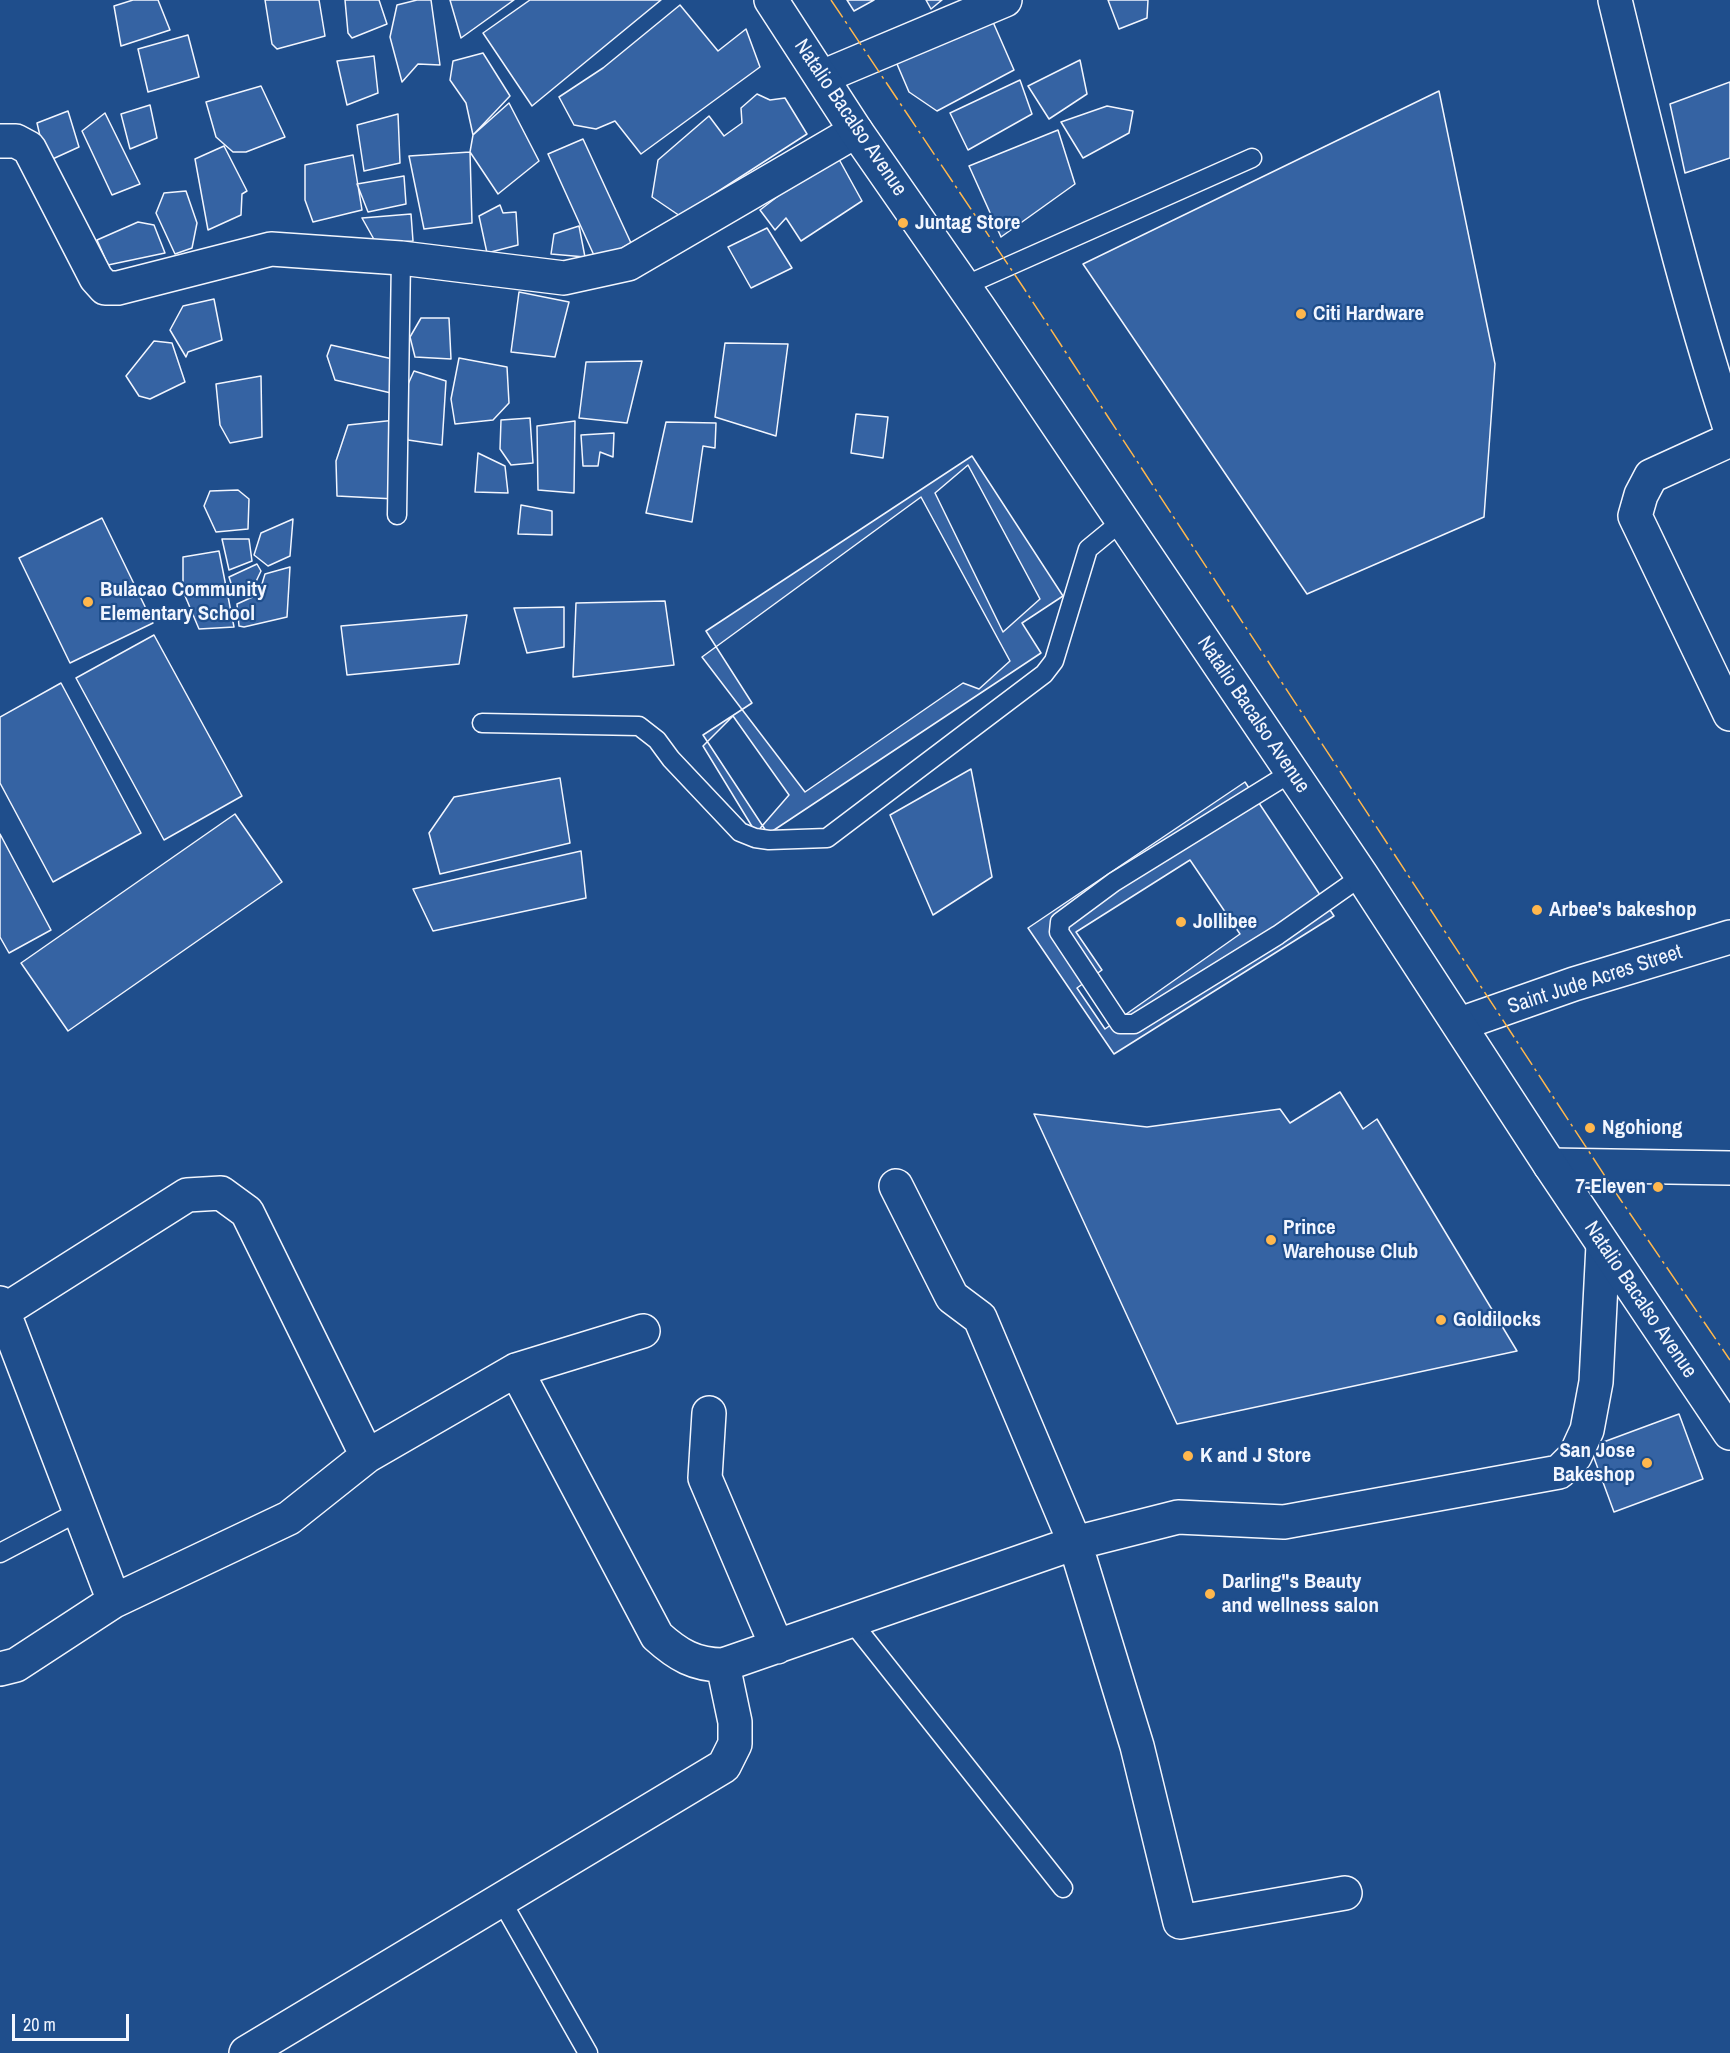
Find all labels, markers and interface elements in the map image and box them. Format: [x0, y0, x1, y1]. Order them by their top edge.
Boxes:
street label: Natalio Bacalso Avenue [788, 35, 912, 201]
place label: Juntag Store [915, 210, 1020, 236]
marker: Juntag Store [896, 216, 910, 230]
place label: Citi Hardware [1313, 301, 1424, 327]
marker: Citi Hardware [1294, 307, 1308, 321]
place label: Bulacao Community Elementary School [100, 577, 266, 627]
marker: Bulacao Community Elementary School [81, 595, 95, 609]
street label: Natalio Bacalso Avenue [1191, 632, 1315, 798]
place label: Arbee's bakeshop [1549, 897, 1697, 923]
marker: Arbee's bakeshop [1530, 903, 1544, 917]
place label: Jollibee [1193, 909, 1257, 935]
marker: Jollibee [1174, 915, 1188, 929]
street label: Saint Jude Acres Street [1505, 940, 1685, 1020]
place label: Ngohiong [1602, 1115, 1682, 1141]
marker: Ngohiong [1583, 1121, 1597, 1135]
place label: 7-Eleven [1575, 1174, 1646, 1200]
marker: 7-Eleven [1651, 1180, 1665, 1194]
place label: Prince Warehouse Club [1283, 1215, 1418, 1265]
street label: Natalio Bacalso Avenue [1578, 1217, 1702, 1383]
marker: Prince Warehouse Club [1264, 1233, 1278, 1247]
place label: Goldilocks [1453, 1307, 1541, 1333]
marker: Goldilocks [1434, 1313, 1448, 1327]
place label: San Jose Bakeshop [1553, 1438, 1635, 1488]
place label: K and J Store [1200, 1443, 1311, 1469]
marker: K and J Store [1181, 1449, 1195, 1463]
marker: San Jose Bakeshop [1640, 1456, 1654, 1470]
place label: Darling"s Beauty and wellness salon [1222, 1569, 1379, 1619]
marker: Darling"s Beauty and wellness salon [1203, 1587, 1217, 1601]
scale bar [15, 2002, 132, 2040]
text: 20 m [23, 2012, 56, 2037]

